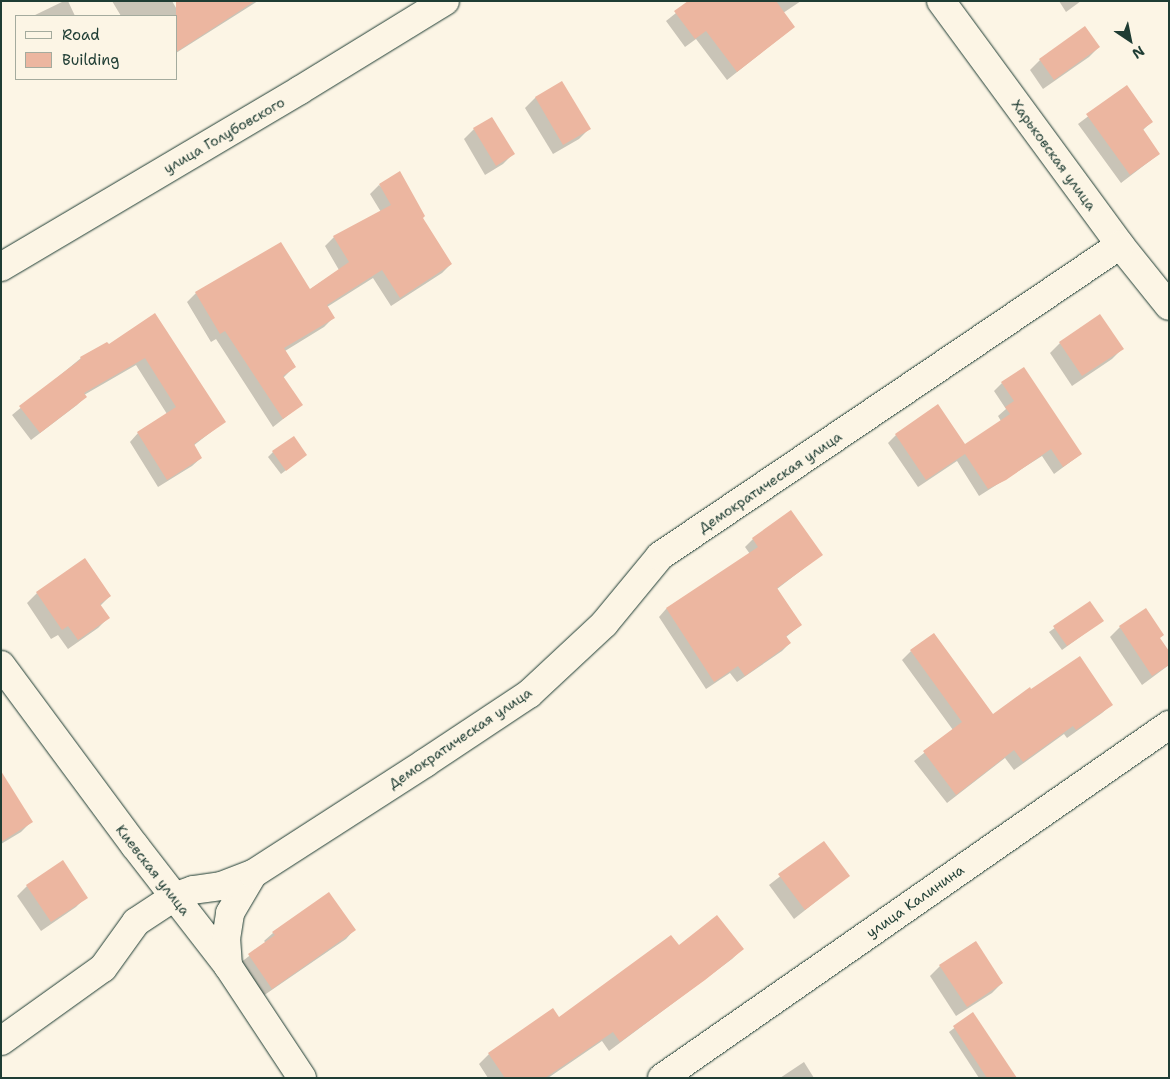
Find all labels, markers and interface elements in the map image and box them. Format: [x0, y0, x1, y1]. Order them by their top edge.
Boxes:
legend [15, 15, 178, 80]
north arrow [1105, 15, 1155, 65]
text: Road [62, 25, 100, 45]
text: N [1129, 42, 1148, 63]
text: Building [62, 50, 119, 70]
street label: улица Голубовского [160, 93, 288, 177]
street label: Харьковская улица [1008, 96, 1100, 214]
street label: Демократическая улица [695, 428, 845, 536]
street label: Демократическая улица [385, 684, 535, 792]
street label: Киевская улица [112, 821, 194, 919]
street label: улица Калинина [863, 861, 967, 941]

